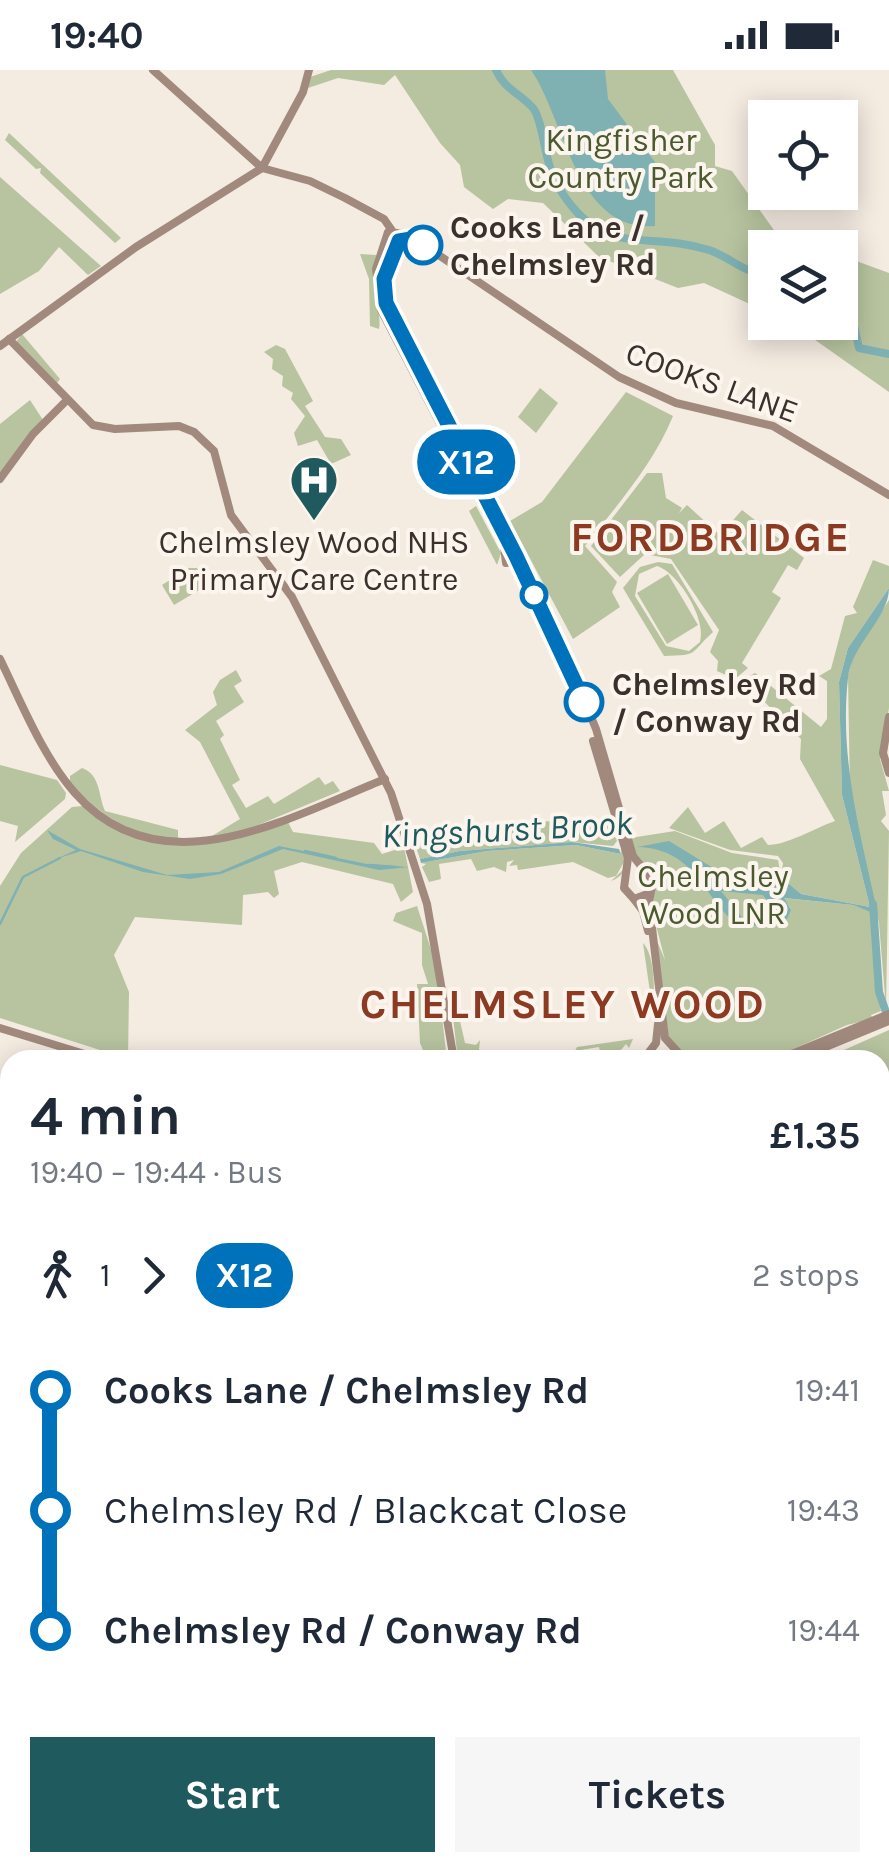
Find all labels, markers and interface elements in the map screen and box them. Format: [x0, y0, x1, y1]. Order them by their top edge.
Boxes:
text: 19:40 [50, 13, 144, 58]
map controls [748, 100, 858, 340]
button: locate [748, 100, 858, 210]
park label: Kingfisher Country Park [528, 122, 714, 196]
place label: Cooks Lane / Chelmsley Rd [450, 209, 655, 283]
marker: Cooks Lane / Chelmsley Rd [404, 226, 442, 264]
button: layers [748, 230, 858, 340]
street label: COOKS LANE [621, 334, 803, 431]
line badge: X12 [408, 430, 524, 494]
text: X12 [437, 442, 495, 483]
hospital icon: Chelmsley Wood NHS Primary Care Centre [288, 454, 340, 522]
district label: FORDBRIDGE [570, 512, 852, 562]
place label: Chelmsley Wood NHS Primary Care Centre [159, 524, 469, 598]
unlabelled marker [521, 582, 547, 608]
place label: Chelmsley Rd / Conway Rd [612, 666, 817, 740]
marker: Chelmsley Rd / Conway Rd [565, 683, 603, 721]
water label: Kingshurst Brook [380, 802, 634, 857]
park label: Chelmsley Wood LNR [637, 858, 789, 932]
district label: CHELMSLEY WOOD [360, 979, 766, 1029]
text: 4 min [30, 1084, 181, 1148]
text: £1.35 [770, 1113, 860, 1158]
text: 19:40 – 19:44 · Bus [30, 1154, 283, 1191]
icon: walk [30, 1248, 85, 1303]
icon: forward [126, 1248, 181, 1303]
text: X12 [216, 1255, 273, 1296]
text: 1 [100, 1257, 111, 1294]
text: 2 stops [752, 1257, 860, 1294]
text: Cooks Lane / Chelmsley Rd [104, 1368, 589, 1413]
text: 19:41 [795, 1372, 860, 1409]
text: Chelmsley Rd / Blackcat Close [104, 1488, 627, 1533]
text: 19:43 [787, 1492, 860, 1529]
text: Chelmsley Rd / Conway Rd [104, 1608, 582, 1653]
text: 19:44 [788, 1612, 860, 1649]
button: Start [30, 1737, 435, 1852]
button: Tickets [455, 1737, 860, 1852]

